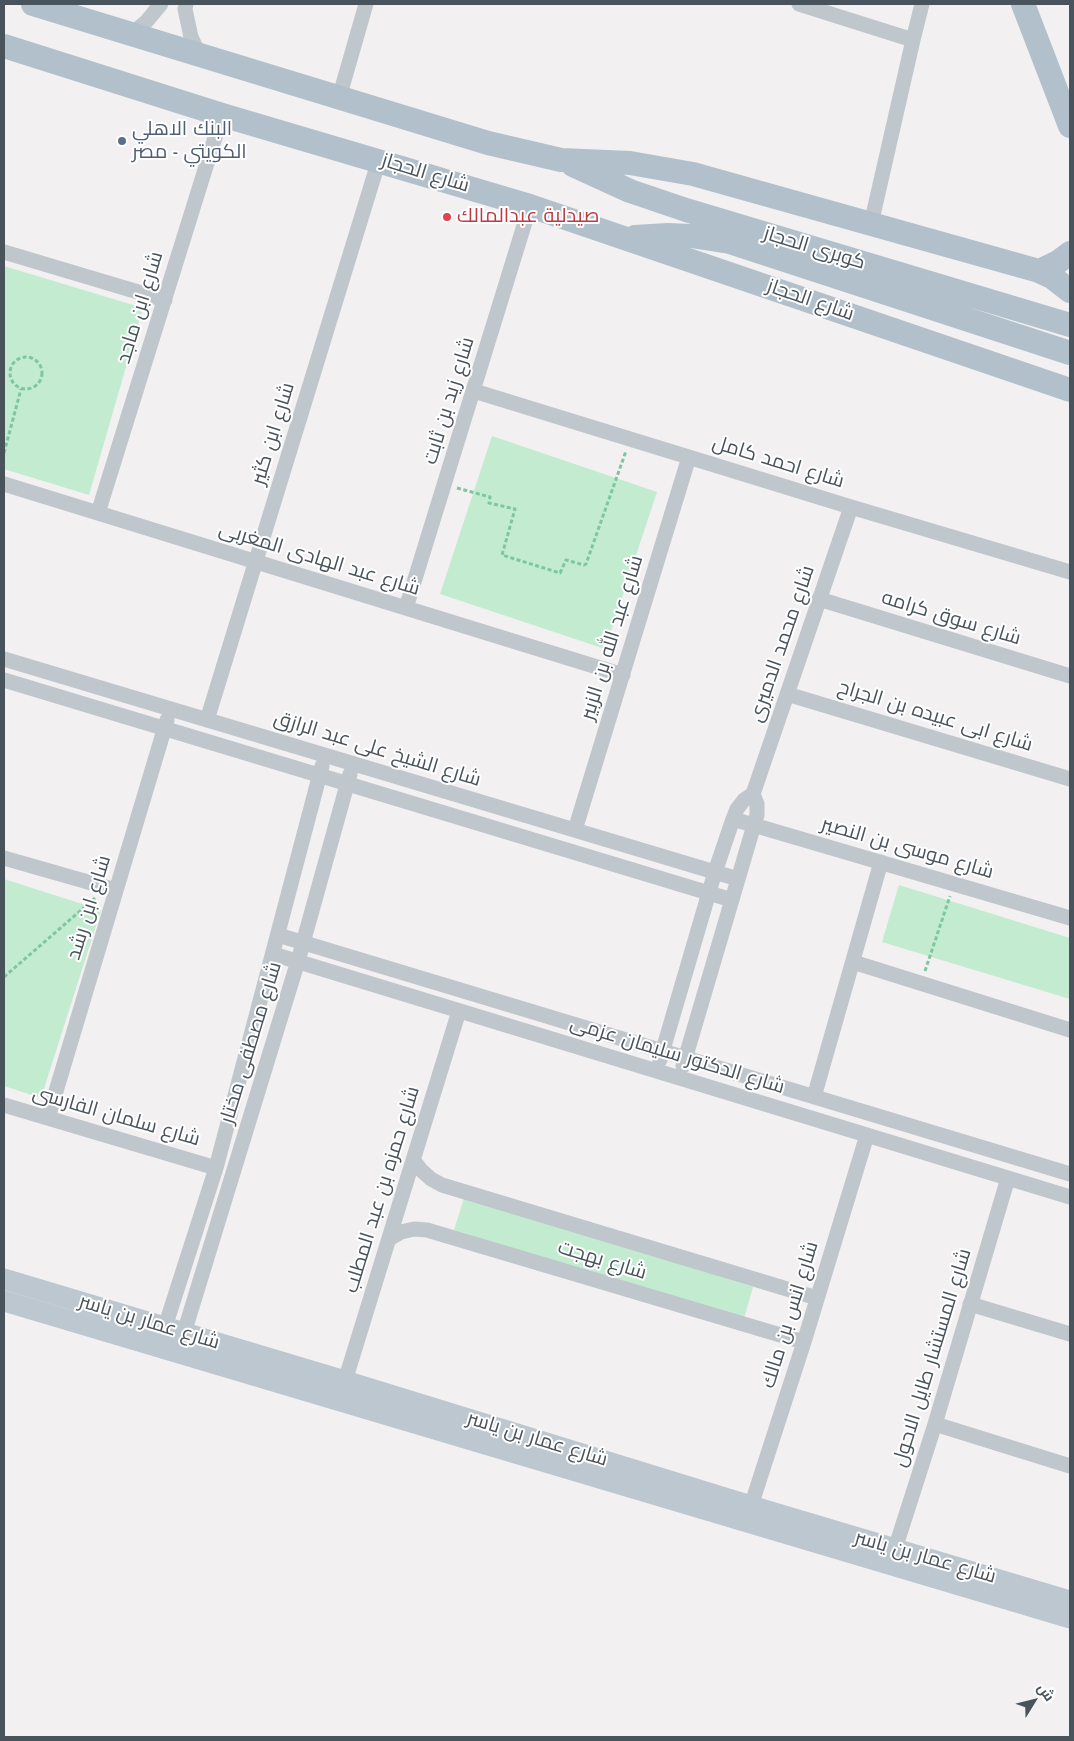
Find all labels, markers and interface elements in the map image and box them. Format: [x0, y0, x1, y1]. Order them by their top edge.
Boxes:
place label: البنك الاهلي الكويتي - مصر [132, 118, 247, 165]
marker: البنك الاهلي الكويتي - مصر [116, 135, 128, 147]
street label: شارع الحجاز [378, 149, 472, 199]
place label: صيدلية عبدالمالك [457, 205, 599, 229]
marker: صيدلية عبدالمالك [441, 211, 453, 223]
street label: كوبرى الحجاز [760, 222, 868, 276]
street label: شارع ابن ماجد [113, 249, 169, 367]
street label: شارع الحجاز [763, 275, 857, 327]
street label: شارع زيد بن ثابت [419, 334, 481, 468]
street label: شارع ابن كثير [247, 380, 301, 488]
street label: شارع احمد كامل [709, 432, 847, 494]
street label: شارع عبد الهادى المغربى [216, 518, 422, 602]
street label: شارع عبد الله بن الزبير [577, 553, 649, 723]
street label: شارع محمد الدميرى [745, 563, 821, 725]
street label: شارع سوق كرامه [878, 586, 1024, 652]
street label: شارع ابى عبيده بن الجراح [835, 676, 1035, 758]
street label: شارع الشيخ على عبد الرازق [271, 707, 483, 793]
street label: شارع موسى بن النصير [818, 813, 996, 885]
street label: شارع ابن رشد [63, 853, 117, 963]
street label: شارع مصطفى مختار [216, 959, 288, 1127]
street label: شارع الدكتور سليمان عزمى [567, 1012, 787, 1100]
street label: شارع سلمان الفارسى [29, 1082, 203, 1152]
street label: شارع حمزه بن عبد المطلب [340, 1084, 426, 1296]
street label: شارع بهجت [555, 1236, 649, 1286]
street label: شارع انس بن مالك [757, 1239, 825, 1391]
street label: شارع المستشار طايل الاحول [888, 1246, 978, 1470]
street label: شارع عمار بن ياسر [76, 1290, 222, 1356]
street label: شارع عمار بن ياسر [464, 1407, 610, 1473]
street label: شارع عمار بن ياسر [852, 1526, 998, 1590]
north arrow [1009, 1676, 1059, 1726]
text: ش [1033, 1679, 1060, 1705]

